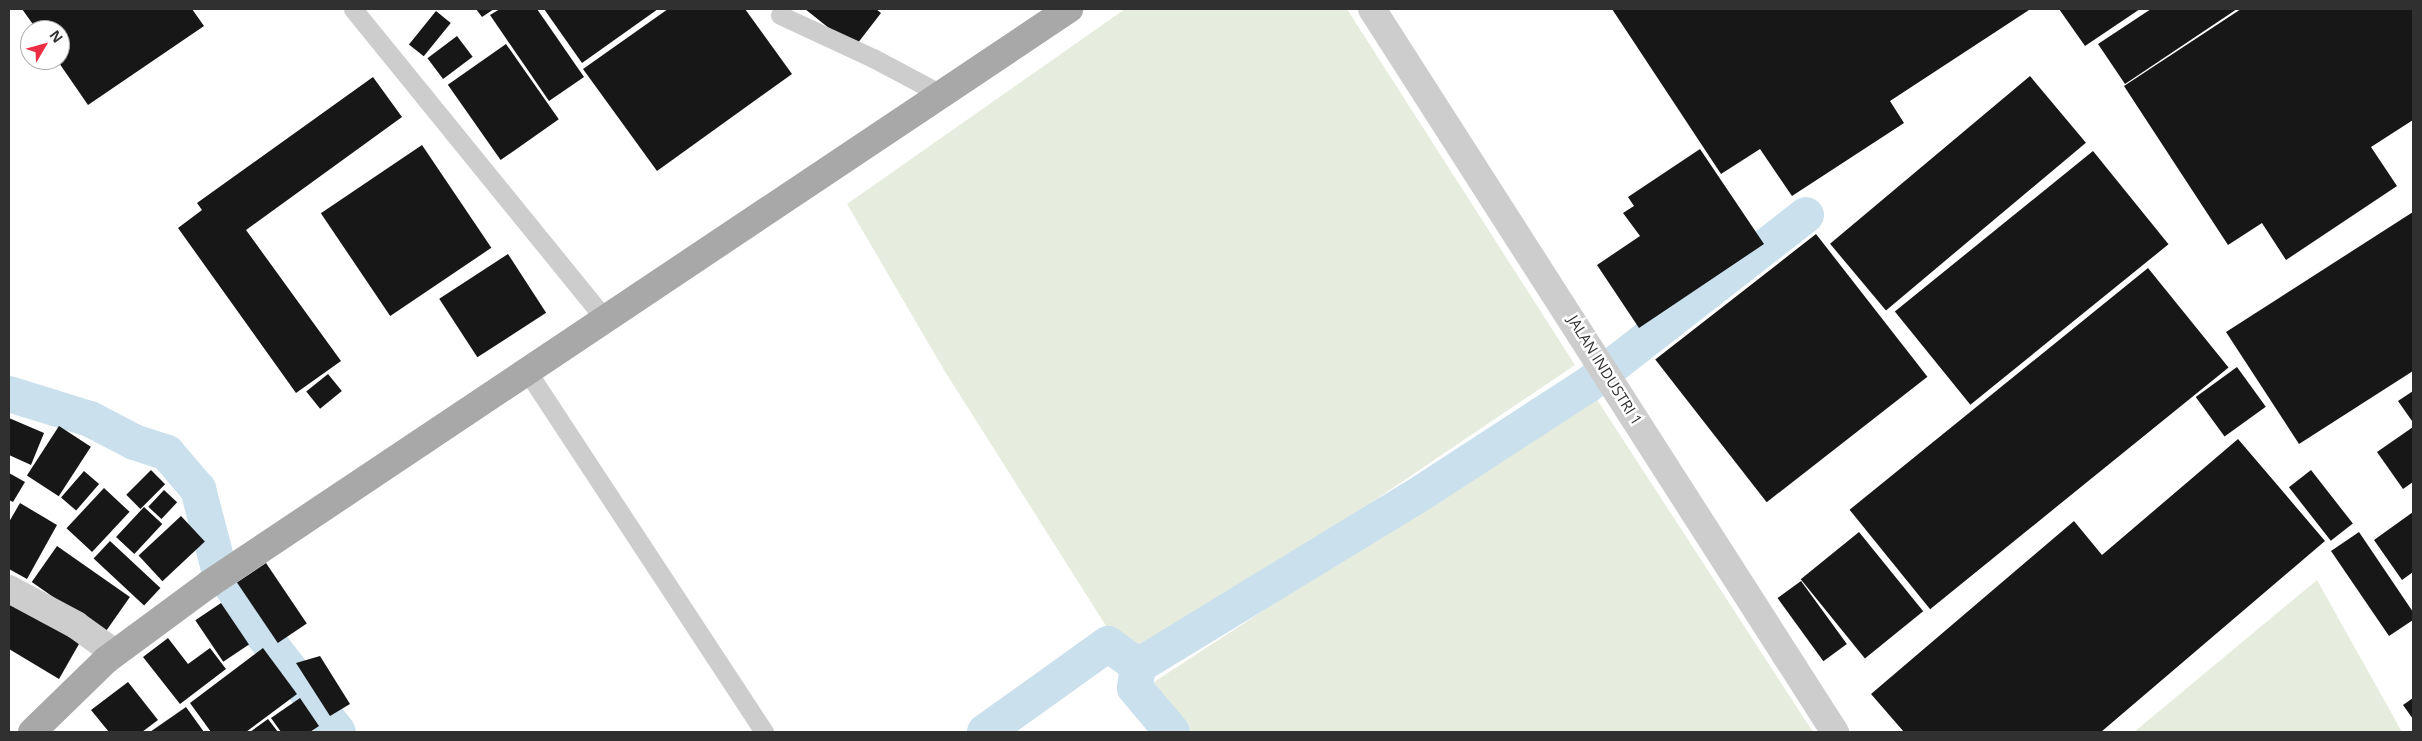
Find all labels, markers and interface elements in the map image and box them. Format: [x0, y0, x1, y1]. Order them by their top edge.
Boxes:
north arrow [20, 20, 70, 70]
text: N [46, 26, 68, 47]
street label: JALAN INDUSTRI 1 [1564, 312, 1646, 428]

